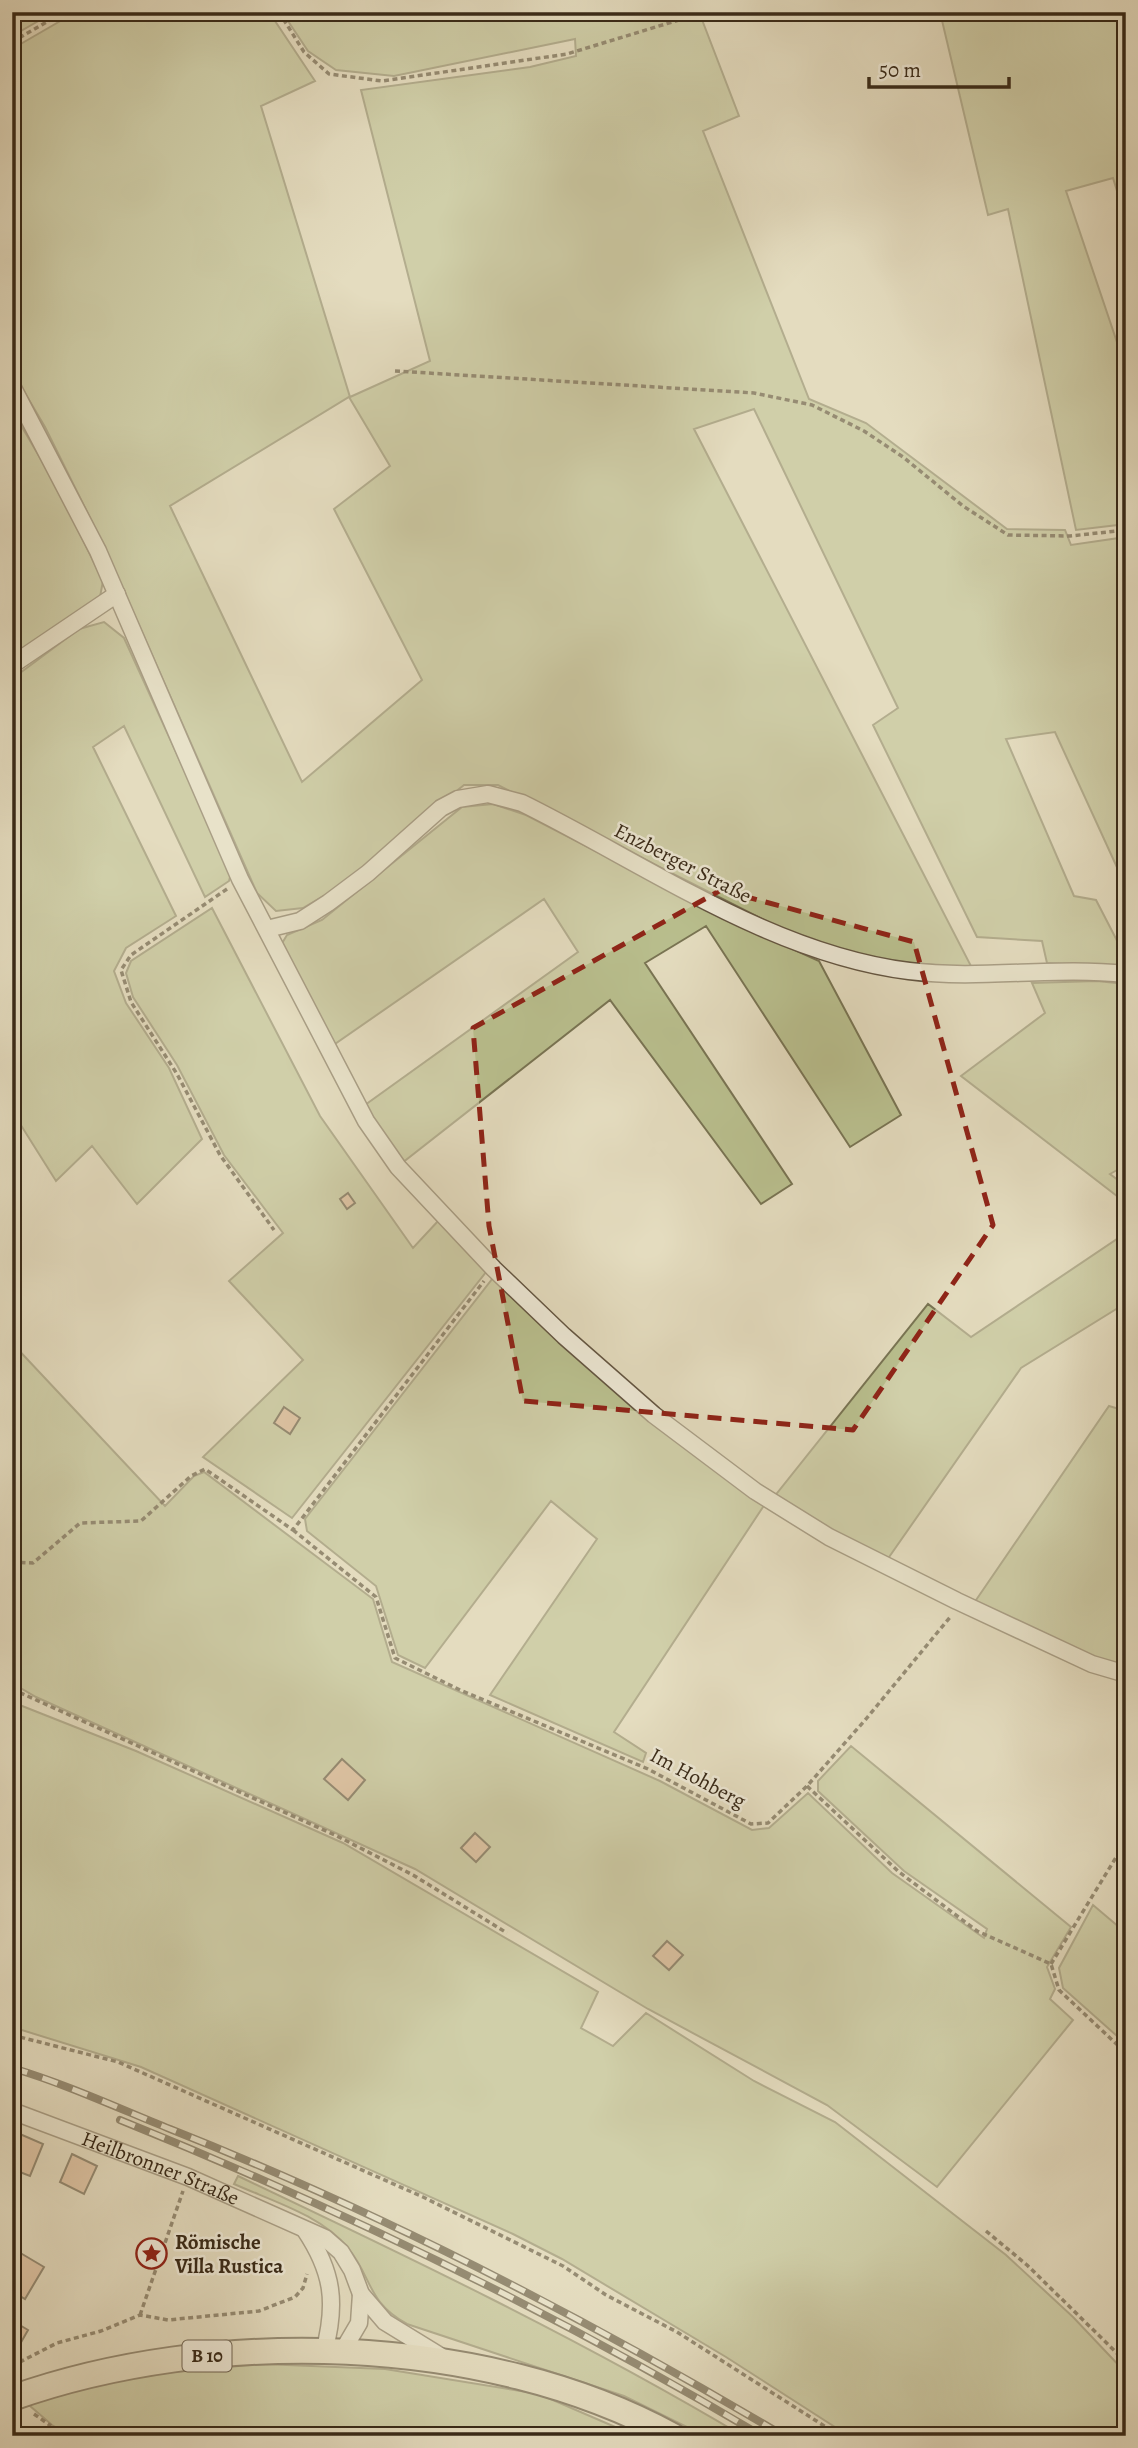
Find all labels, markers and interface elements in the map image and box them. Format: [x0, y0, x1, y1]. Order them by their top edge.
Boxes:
scale bar [869, 46, 1009, 90]
text: 50 m [879, 56, 921, 84]
street label: Enzberger Straße [610, 816, 756, 910]
street label: Im Hohberg [645, 1741, 751, 1815]
street label: Heilbronner Straße [78, 2124, 244, 2212]
place label: Römische Villa Rustica [174, 2228, 284, 2280]
place icon: Römische Villa Rustica [135, 2237, 169, 2271]
road number: B 10 [182, 2340, 232, 2372]

